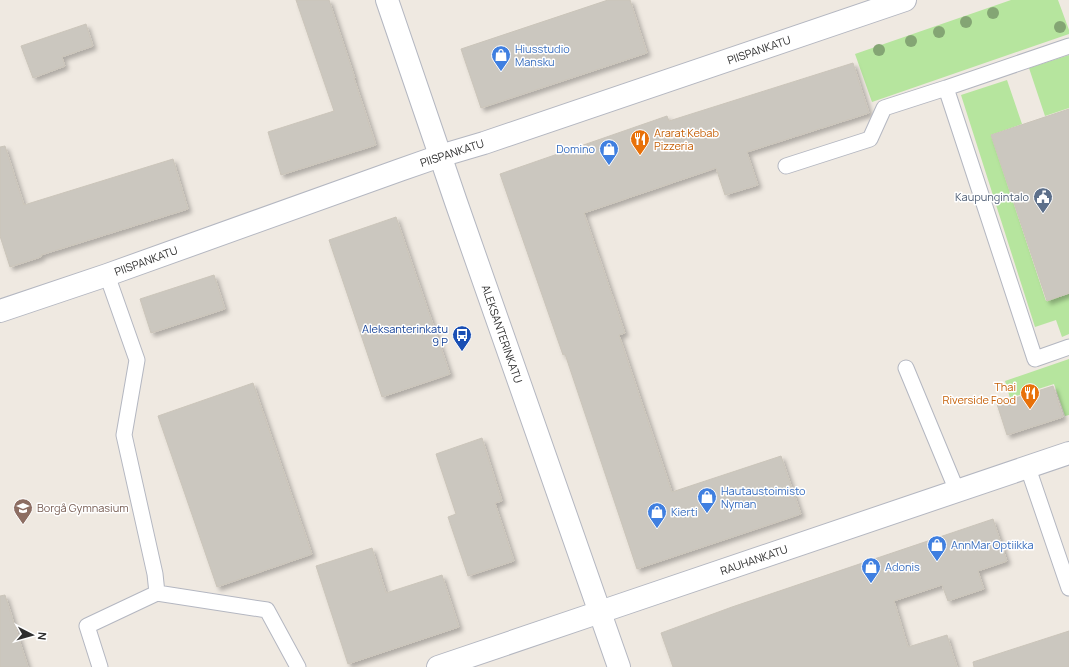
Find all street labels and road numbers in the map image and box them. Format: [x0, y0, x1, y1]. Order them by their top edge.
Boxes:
street label: PIISPANKATU [725, 32, 793, 67]
street label: PIISPANKATU [418, 135, 486, 170]
street label: PIISPANKATU [112, 242, 180, 279]
street label: ALEKSANTERINKATU [479, 283, 526, 385]
street label: RAUHANKATU [718, 541, 790, 578]

